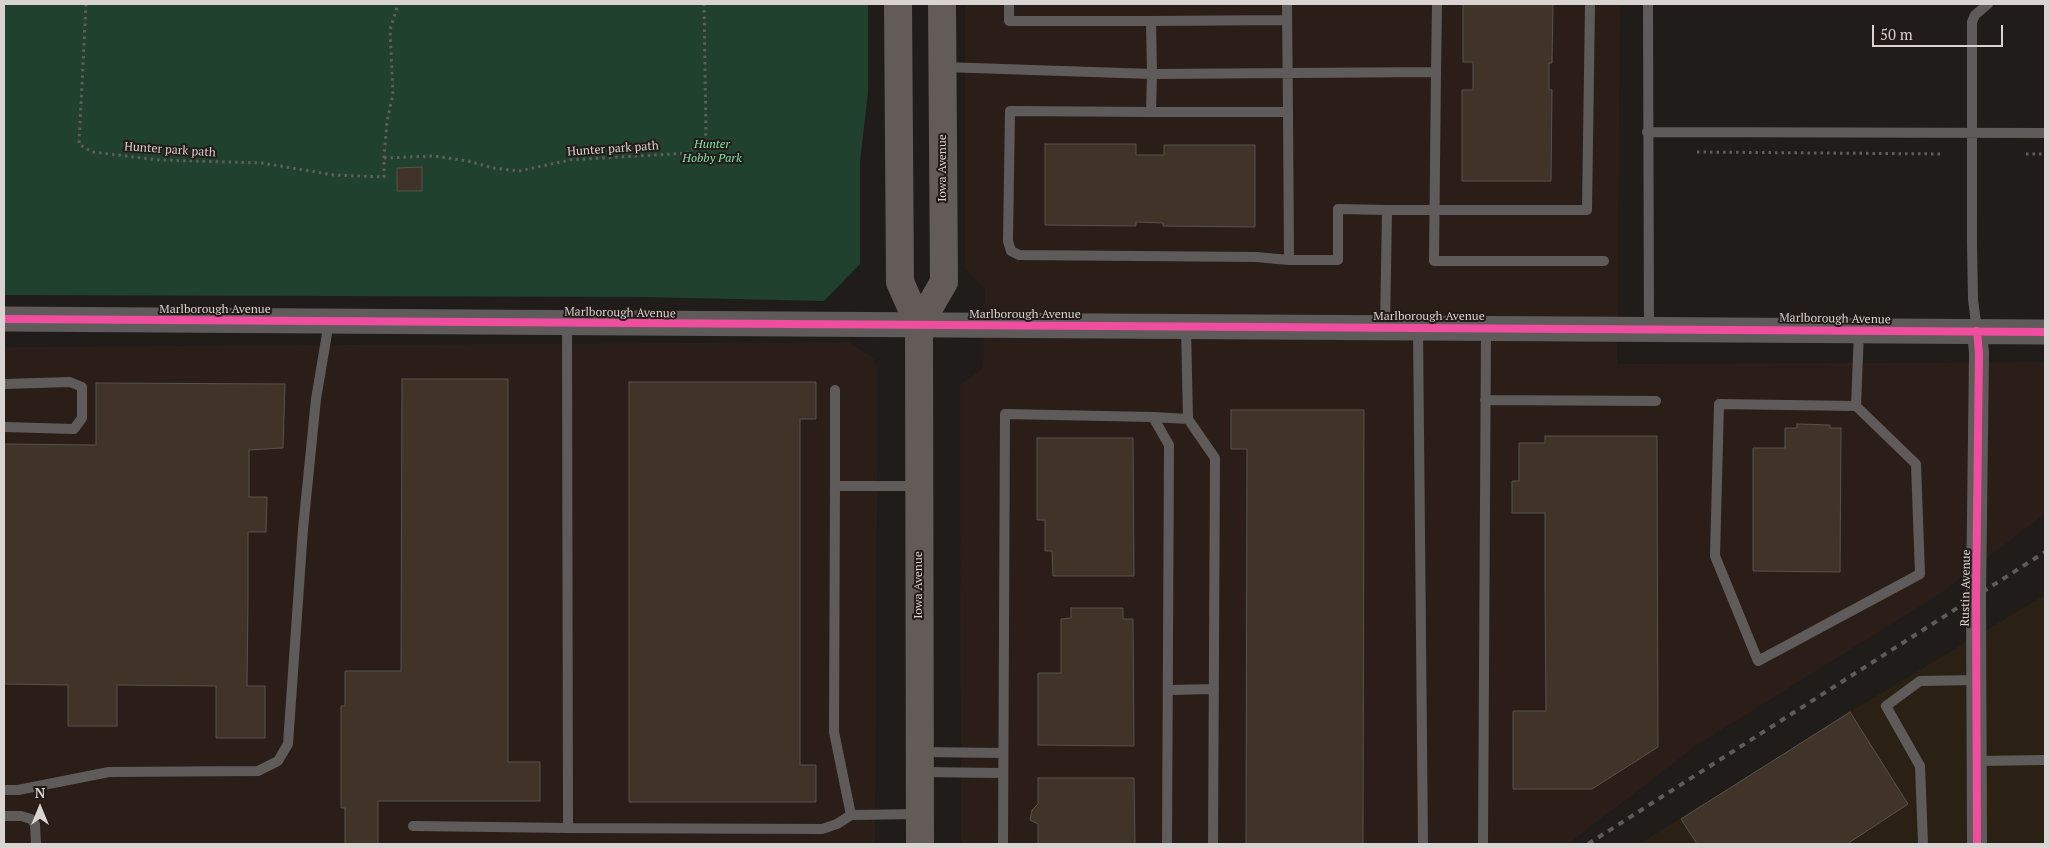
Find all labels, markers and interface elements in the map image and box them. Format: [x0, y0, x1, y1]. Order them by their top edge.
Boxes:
scale bar [1874, 15, 2005, 47]
text: 50 m [1880, 24, 1913, 44]
street label: Iowa Avenue [936, 134, 950, 202]
park label: Hunter Hobby Park [682, 138, 742, 166]
street label: Hunter park path [567, 139, 659, 159]
street label: Hunter park path [124, 140, 216, 160]
street label: Marlborough Avenue [159, 303, 271, 317]
street label: Marlborough Avenue [564, 305, 676, 321]
street label: Marlborough Avenue [969, 308, 1081, 322]
street label: Marlborough Avenue [1373, 310, 1485, 324]
street label: Marlborough Avenue [1779, 311, 1891, 327]
street label: Rustin Avenue [1958, 549, 1974, 627]
street label: Iowa Avenue [912, 551, 926, 619]
north arrow [15, 783, 65, 833]
text: N [35, 783, 45, 802]

